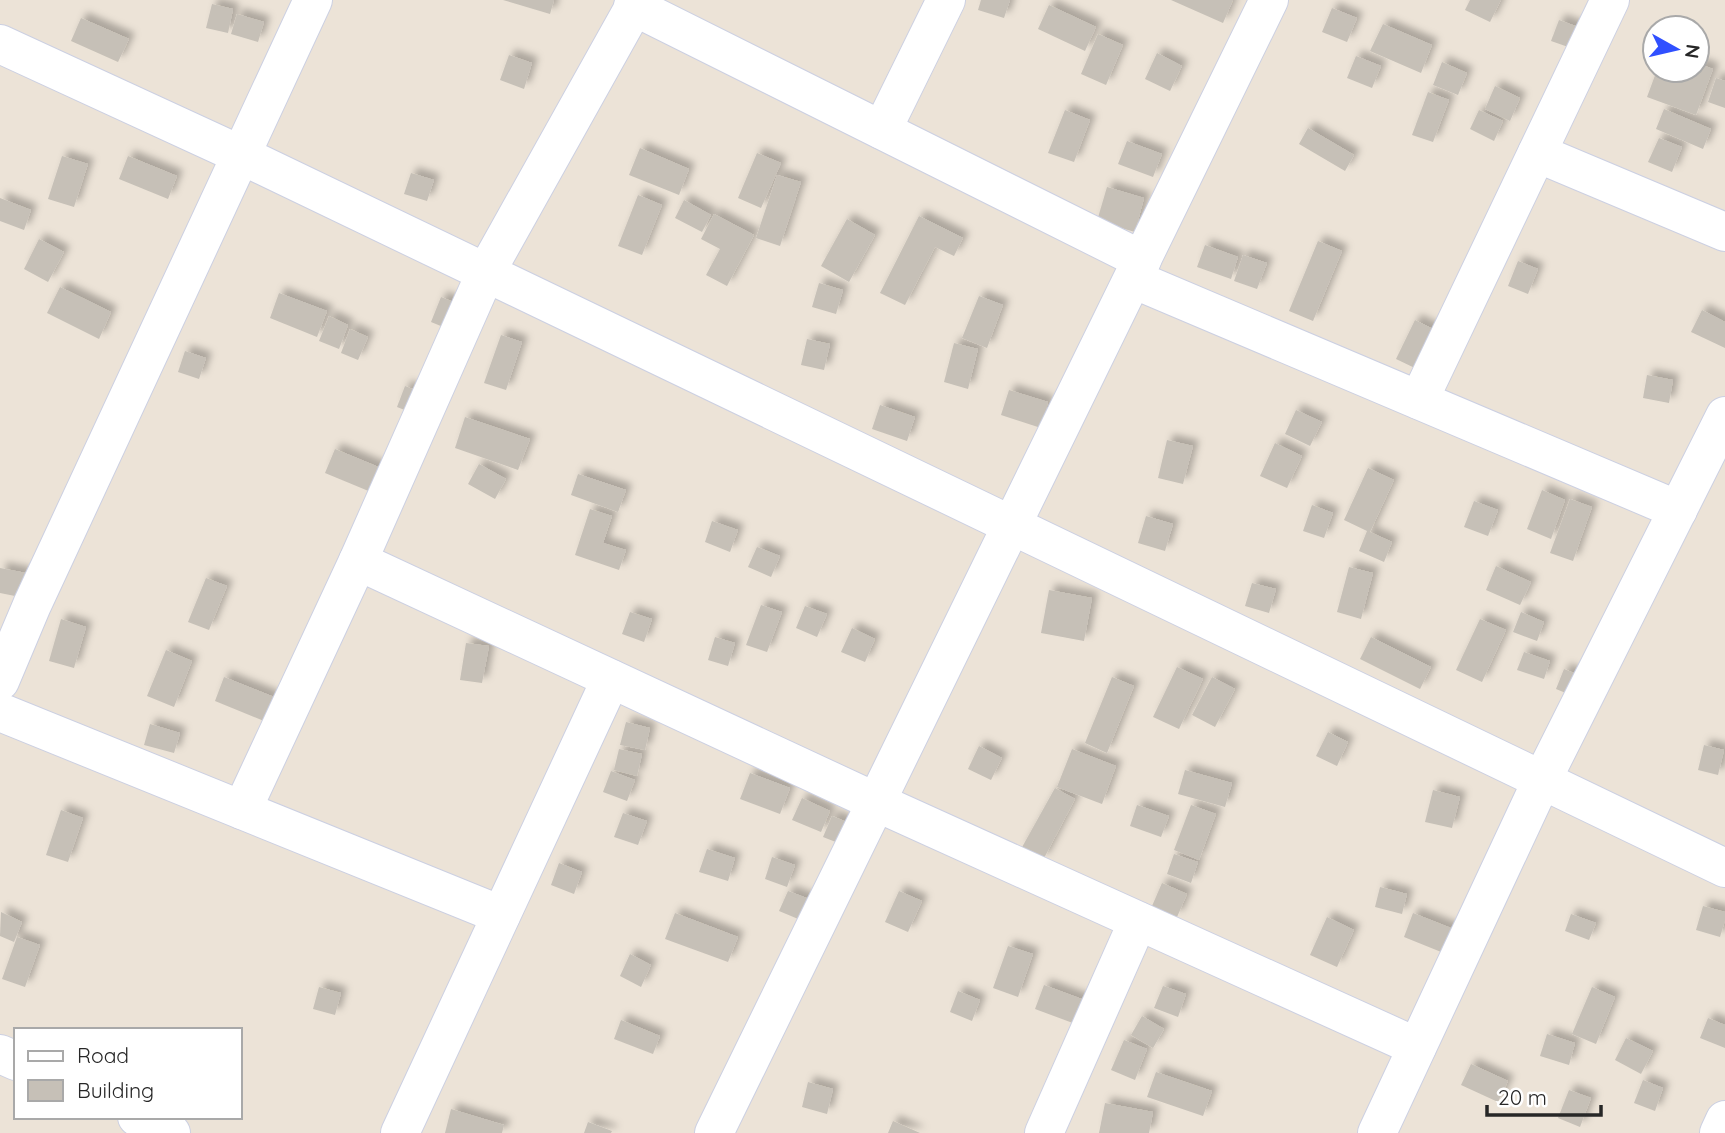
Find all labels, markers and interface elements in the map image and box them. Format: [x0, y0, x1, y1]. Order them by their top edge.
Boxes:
north arrow [1641, 14, 1711, 84]
text: N [1680, 43, 1706, 60]
legend [14, 1028, 242, 1119]
text: Road [77, 1042, 129, 1068]
scale bar [1487, 1074, 1601, 1118]
text: Building [77, 1077, 154, 1103]
text: 20 m [1498, 1084, 1547, 1110]

